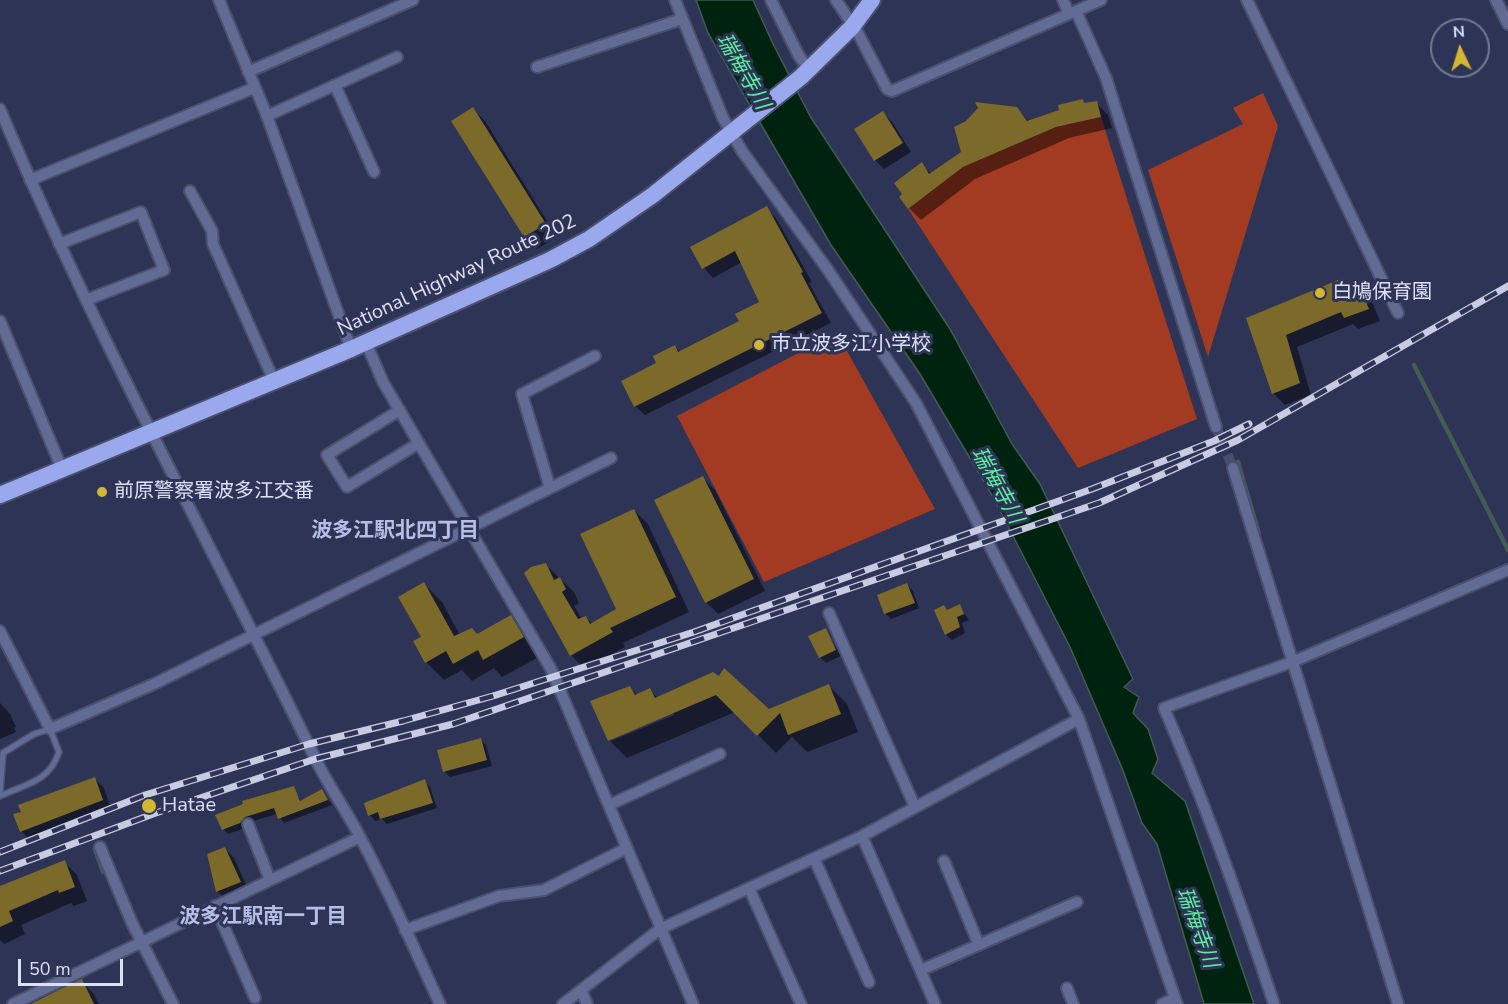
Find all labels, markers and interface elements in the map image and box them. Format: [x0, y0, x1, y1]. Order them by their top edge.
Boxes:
north arrow [1430, 18, 1490, 78]
text: N [1452, 21, 1466, 43]
water label: 瑞梅寺川 [710, 29, 774, 115]
street label: National Highway Route 202 [334, 210, 580, 342]
place label: 白鳩保育園 [1332, 281, 1432, 305]
marker: 白鳩保育園 [1313, 286, 1327, 300]
place label: 市立波多江小学校 [771, 333, 931, 357]
marker: 市立波多江小学校 [752, 338, 766, 352]
water label: 瑞梅寺川 [965, 443, 1027, 529]
place label: 前原警察署波多江交番 [114, 480, 314, 504]
marker: 前原警察署波多江交番 [95, 485, 109, 499]
district label: 波多江駅北四丁目 [311, 519, 479, 545]
place label: Hatae [162, 794, 216, 818]
marker: Hatae [140, 797, 158, 815]
water label: 瑞梅寺川 [1170, 884, 1222, 972]
district label: 波多江駅南一丁目 [179, 905, 347, 931]
scale bar [21, 947, 126, 985]
text: 50 m [29, 957, 71, 981]

